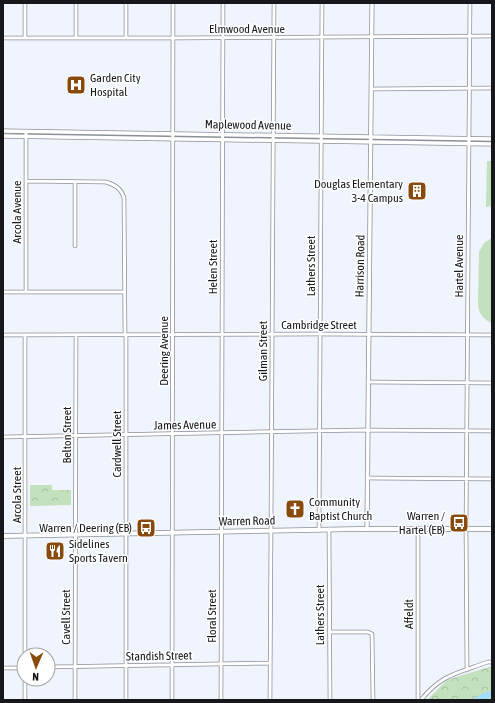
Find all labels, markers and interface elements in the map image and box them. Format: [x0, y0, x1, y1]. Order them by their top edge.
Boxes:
street label: Elmwood Avenue [209, 22, 285, 36]
place label: Garden City Hospital [90, 71, 141, 99]
hospital icon: Garden City Hospital [65, 74, 87, 96]
street label: Maplewood Avenue [205, 117, 291, 133]
place label: Douglas Elementary 3-4 Campus [314, 177, 403, 205]
street label: Arcola Avenue [10, 180, 24, 244]
building icon: Douglas Elementary 3-4 Campus [406, 180, 428, 202]
street label: Lathers Street [304, 235, 318, 296]
street label: Harrison Road [352, 235, 368, 297]
street label: Hartel Avenue [452, 235, 466, 297]
street label: Helen Street [206, 239, 220, 294]
street label: Deering Avenue [157, 316, 171, 386]
street label: Cambridge Street [281, 318, 357, 332]
street label: Gilman Street [256, 320, 270, 381]
street label: Belton Street [60, 406, 74, 464]
street label: Cardwell Street [110, 410, 124, 478]
street label: James Avenue [154, 417, 216, 433]
street label: Arcola Street [10, 466, 24, 523]
place label: Community Baptist Church [309, 495, 372, 523]
church icon: Community Baptist Church [284, 498, 306, 520]
place label: Warren / Hartel (EB) [399, 509, 445, 537]
bus stop icon: Warren / Hartel (EB) [448, 512, 470, 534]
street label: Warren Road [218, 514, 276, 528]
bus stop icon: Warren / Deering (EB) [135, 517, 157, 539]
place label: Warren / Deering (EB) [39, 521, 132, 535]
place label: Sidelines Sports Tavern [69, 537, 128, 565]
restaurant icon: Sidelines Sports Tavern [44, 540, 66, 562]
street label: Lathers Street [313, 584, 327, 645]
street label: Cavell Street [59, 589, 73, 645]
street label: Floral Street [205, 589, 219, 643]
street label: Affeldt [402, 598, 416, 629]
north arrow [16, 647, 56, 687]
street label: Standish Street [126, 648, 193, 664]
text: N [32, 671, 39, 683]

